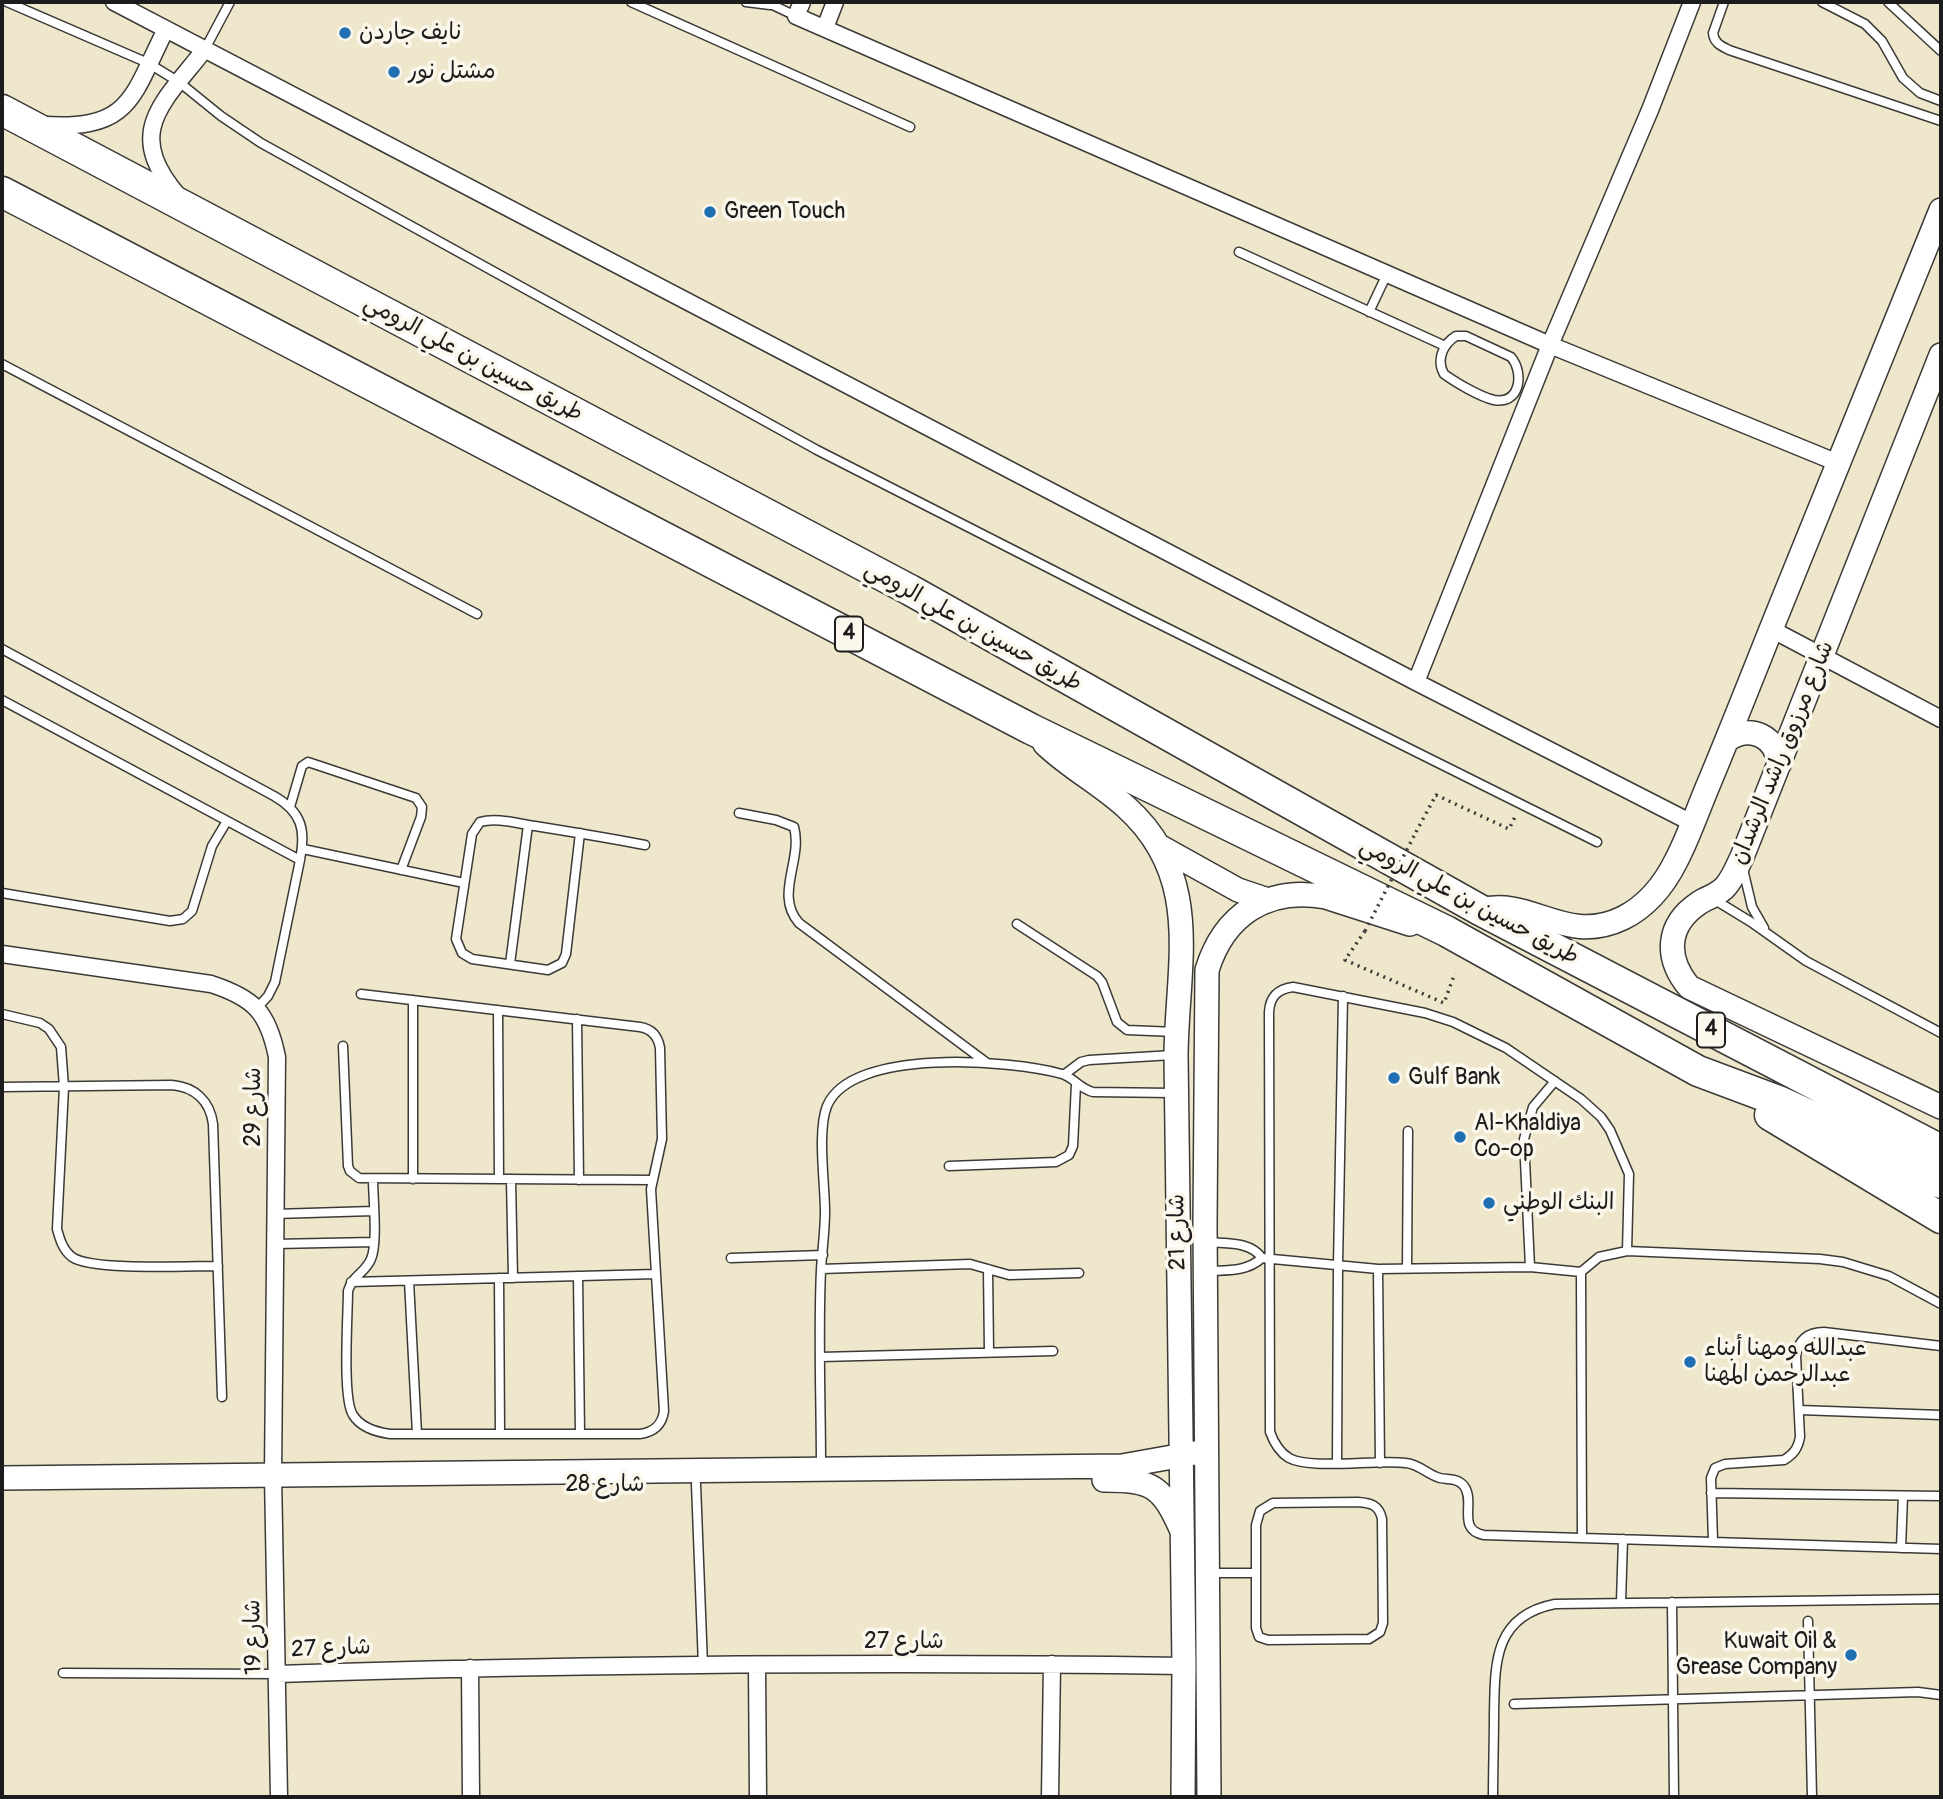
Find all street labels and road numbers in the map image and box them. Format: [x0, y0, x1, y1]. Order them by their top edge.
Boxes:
street label: طريق حسين بن علي الرومي [359, 289, 587, 429]
street label: طريق حسين بن علي الرومي [859, 556, 1087, 698]
road number: 4 [835, 616, 863, 652]
street label: شارع مرزوق راشد الرشدان [1725, 637, 1841, 869]
street label: طريق حسين بن علي الرومي [1355, 832, 1583, 972]
road number: 4 [1697, 1012, 1725, 1048]
street label: شارع 29 [240, 1067, 268, 1147]
street label: شارع 21 [1164, 1193, 1192, 1271]
street label: شارع 28 [565, 1471, 645, 1499]
street label: شارع 19 [240, 1599, 268, 1675]
street label: شارع 27 [864, 1628, 944, 1656]
street label: شارع 27 [291, 1634, 371, 1664]

